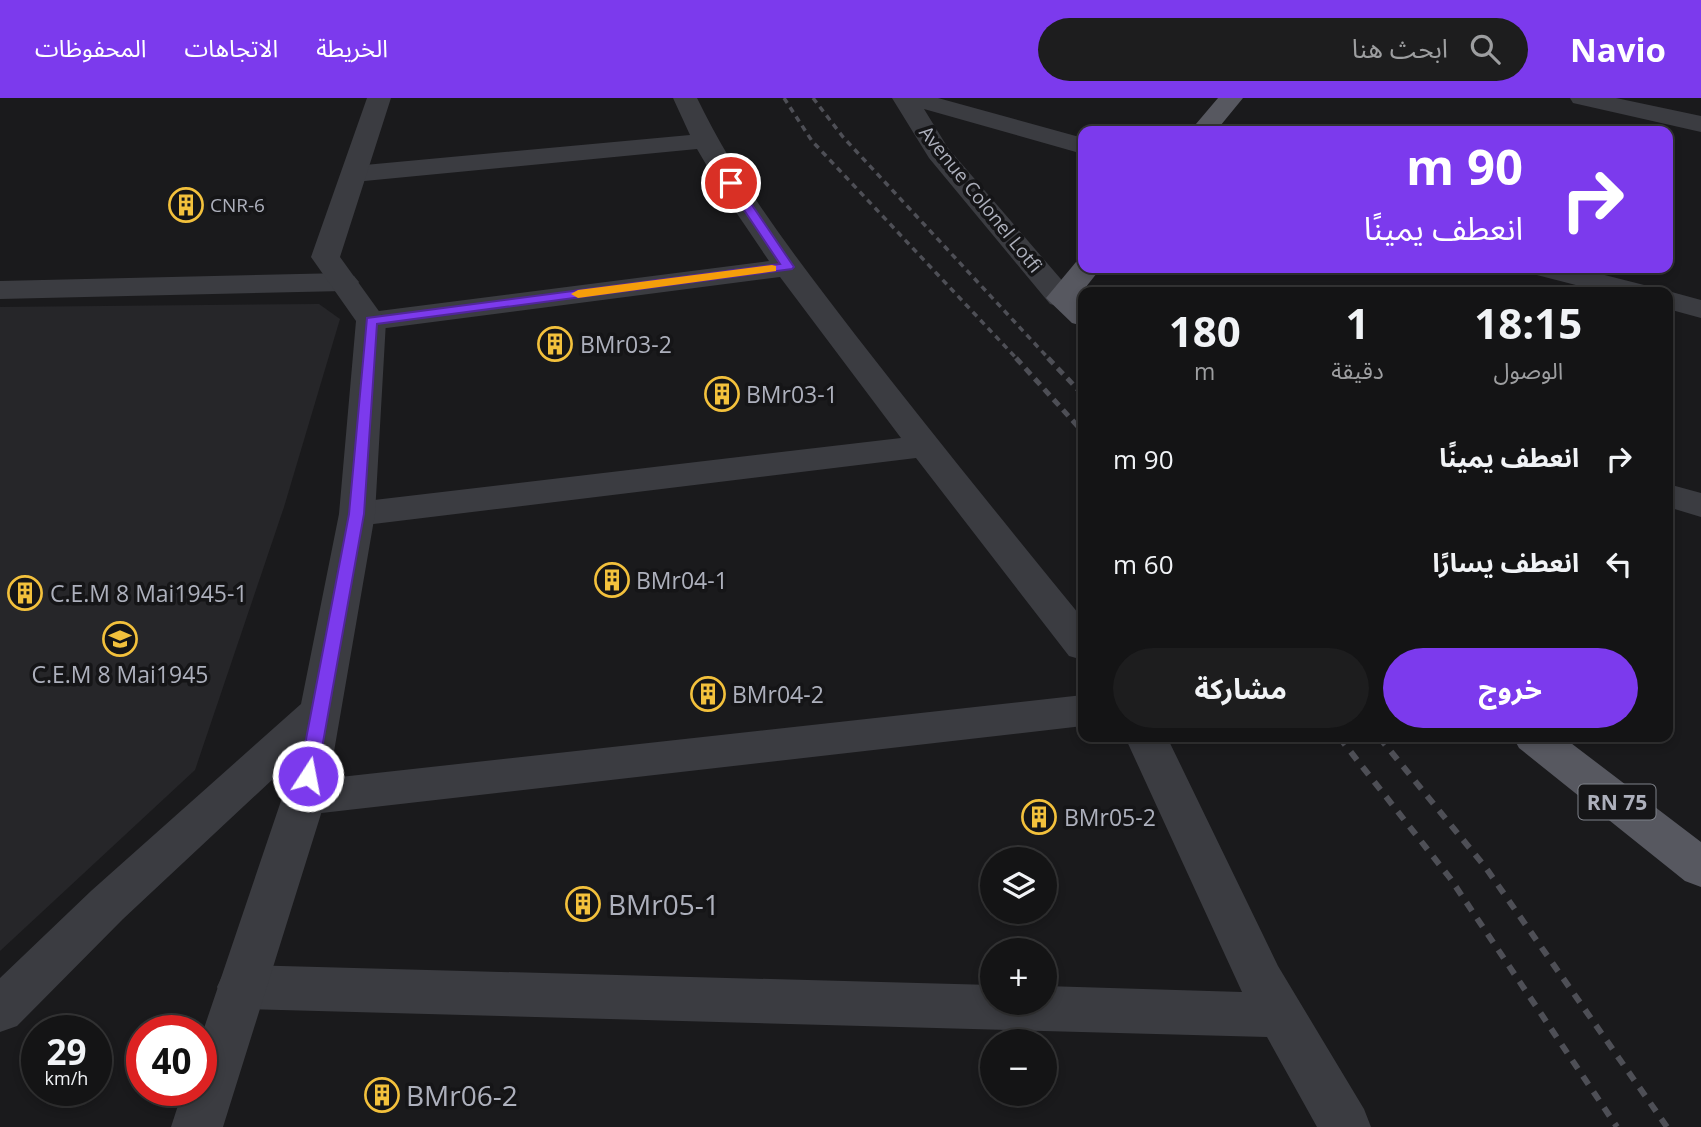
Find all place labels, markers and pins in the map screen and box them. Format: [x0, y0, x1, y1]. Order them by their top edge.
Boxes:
pin [701, 153, 761, 213]
building icon: CNR-6 [167, 186, 205, 224]
place label: CNR-6 [210, 192, 265, 218]
building icon: BMr03-2 [536, 325, 574, 363]
place label: BMr03-2 [580, 328, 672, 360]
building icon: BMr03-1 [703, 375, 741, 413]
place label: BMr03-1 [746, 378, 838, 410]
building icon: BMr04-1 [593, 561, 631, 599]
place label: BMr04-1 [636, 564, 728, 596]
building icon: C.E.M 8 Mai1945-1 [6, 574, 44, 612]
place label: C.E.M 8 Mai1945-1 [50, 577, 248, 609]
school or university icon: C.E.M 8 Mai1945 [101, 620, 139, 658]
place label: C.E.M 8 Mai1945 [31, 658, 209, 690]
building icon: BMr04-2 [689, 675, 727, 713]
place label: BMr04-2 [732, 678, 824, 710]
building icon: BMr05-2 [1020, 798, 1058, 836]
place label: BMr05-2 [1064, 801, 1156, 833]
building icon: BMr05-1 [564, 885, 602, 923]
place label: BMr05-1 [608, 885, 720, 923]
building icon: BMr06-2 [363, 1076, 401, 1114]
place label: BMr06-2 [406, 1076, 518, 1114]

